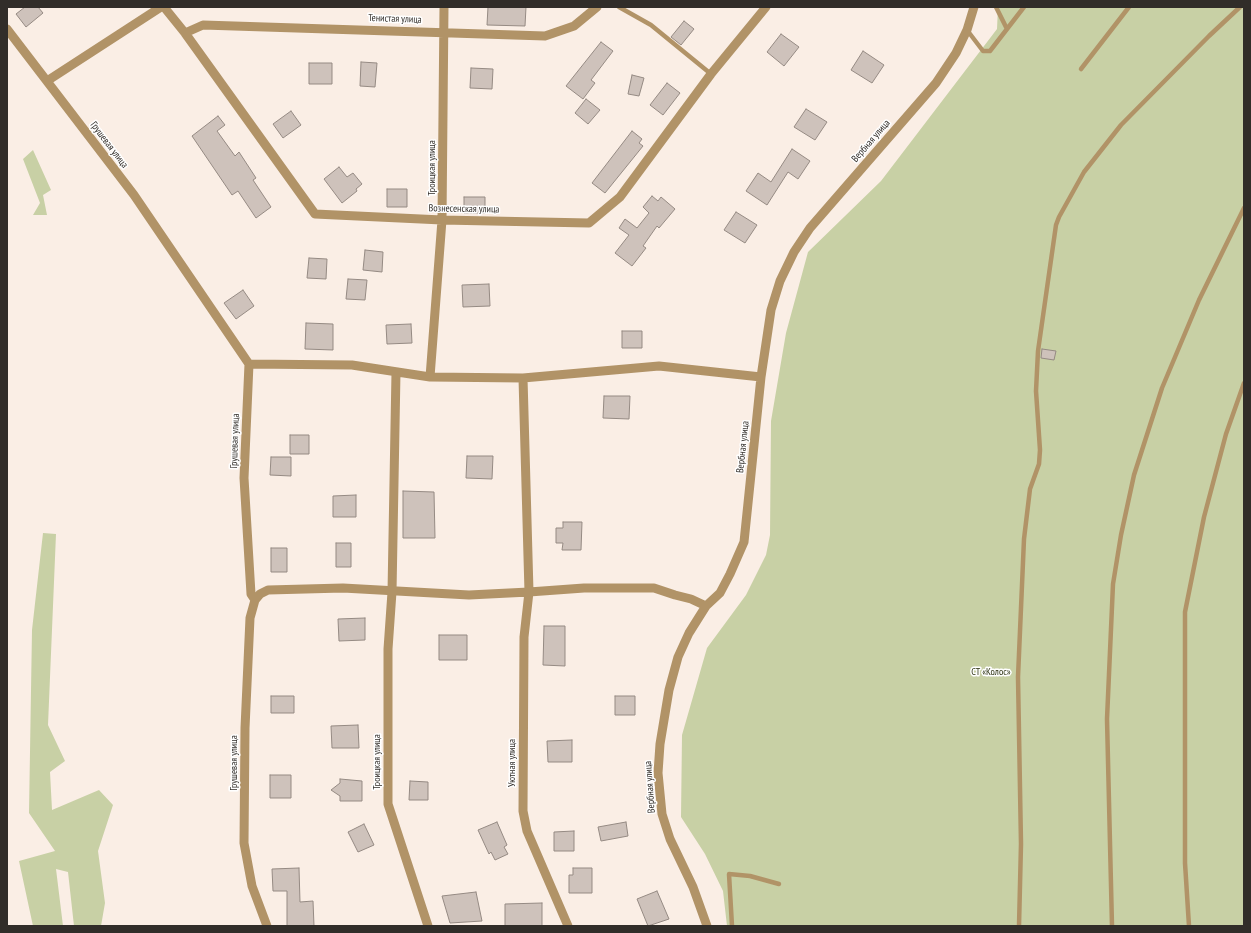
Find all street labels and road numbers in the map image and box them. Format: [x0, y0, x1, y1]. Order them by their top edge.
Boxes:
street label: Тенистая улица [368, 12, 422, 26]
street label: Вербная улица [849, 117, 893, 165]
street label: Грушевая улица [88, 119, 130, 171]
street label: Троицкая улица [426, 140, 438, 196]
street label: Вознесенская улица [429, 202, 499, 216]
street label: Грушевая улица [228, 413, 242, 469]
street label: Вербная улица [734, 420, 752, 474]
street label: Троицкая улица [371, 734, 383, 790]
street label: Грушевая улица [228, 735, 240, 791]
street label: Уютная улица [506, 739, 518, 787]
street label: Вербная улица [642, 760, 658, 814]

